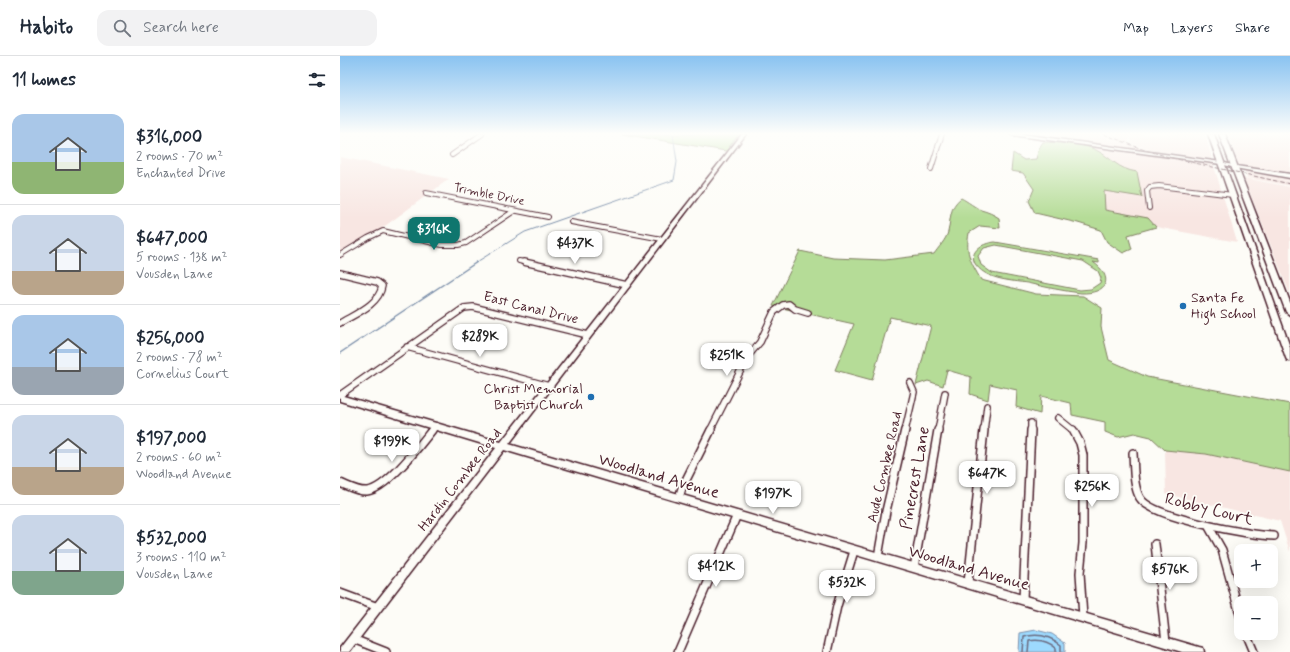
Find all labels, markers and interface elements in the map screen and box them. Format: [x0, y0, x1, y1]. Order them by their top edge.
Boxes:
search box [97, 10, 377, 46]
text: Habito [20, 15, 73, 40]
icon: search [111, 17, 133, 39]
text: Search here [143, 18, 219, 38]
text: Map [1123, 19, 1149, 37]
text: Layers [1171, 19, 1213, 37]
text: Share [1235, 19, 1270, 37]
text: 11 homes [12, 69, 76, 91]
icon: filters [306, 69, 328, 91]
text: $316,000 [136, 126, 202, 148]
icon: home [44, 130, 92, 178]
text: 2 rooms · 70 m² [136, 148, 223, 165]
text: Enchanted Drive [136, 165, 226, 182]
street label: Trimble Drive [452, 180, 526, 210]
pin: $316K [406, 217, 462, 251]
text: $316K [417, 221, 451, 238]
text: $647,000 [136, 227, 208, 249]
icon: home [44, 231, 92, 279]
pin: $437K [547, 231, 603, 265]
text: $437K [556, 235, 594, 252]
text: 5 rooms · 138 m² [136, 249, 227, 266]
text: Vousden Lane [136, 266, 213, 283]
street label: East Canal Drive [482, 287, 580, 329]
place label: Santa Fe High School [1191, 289, 1256, 325]
marker: Santa Fe High School [1178, 301, 1188, 311]
pin: $289K [452, 324, 508, 358]
text: $256,000 [136, 327, 205, 349]
text: $289K [461, 328, 499, 345]
icon: home [44, 331, 92, 379]
pin: $251K [699, 343, 755, 377]
text: $251K [709, 347, 745, 364]
text: 2 rooms · 78 m² [136, 349, 223, 366]
text: Cornelius Court [136, 366, 229, 383]
place label: Christ Memorial Baptist Church [483, 380, 583, 414]
marker: Christ Memorial Baptist Church [586, 392, 596, 402]
street label: Aude Combee Road [863, 410, 907, 524]
street label: Hardin Combee Road [414, 425, 506, 535]
street label: Pinecrest Lane [895, 425, 935, 531]
text: $197,000 [136, 427, 206, 449]
pin: $199K [364, 429, 420, 463]
icon: home [44, 431, 92, 479]
text: $199K [373, 433, 411, 450]
street label: Woodland Avenue [596, 448, 722, 504]
text: 2 rooms · 60 m² [136, 449, 222, 466]
pin: $647K [959, 461, 1015, 495]
text: $647K [968, 465, 1006, 482]
text: Woodland Avenue [136, 466, 232, 483]
pin: $256K [1064, 474, 1120, 508]
text: $256K [1074, 478, 1110, 495]
pin: $197K [745, 481, 801, 515]
text: $197K [754, 485, 792, 502]
street label: Robby Court [1162, 487, 1255, 532]
text: $532,000 [136, 527, 207, 549]
icon: home [44, 531, 92, 579]
street label: Woodland Avenue [906, 540, 1032, 596]
map controls [1234, 544, 1278, 640]
button: + [1234, 544, 1278, 588]
text: 3 rooms · 110 m² [136, 549, 226, 566]
pin: $412K [688, 554, 744, 588]
pin: $576K [1142, 557, 1198, 591]
text: $412K [697, 558, 735, 575]
text: $576K [1151, 561, 1189, 578]
text: Vousden Lane [136, 566, 213, 583]
pin: $532K [819, 570, 875, 604]
text: $532K [828, 574, 866, 591]
button: − [1234, 596, 1278, 640]

